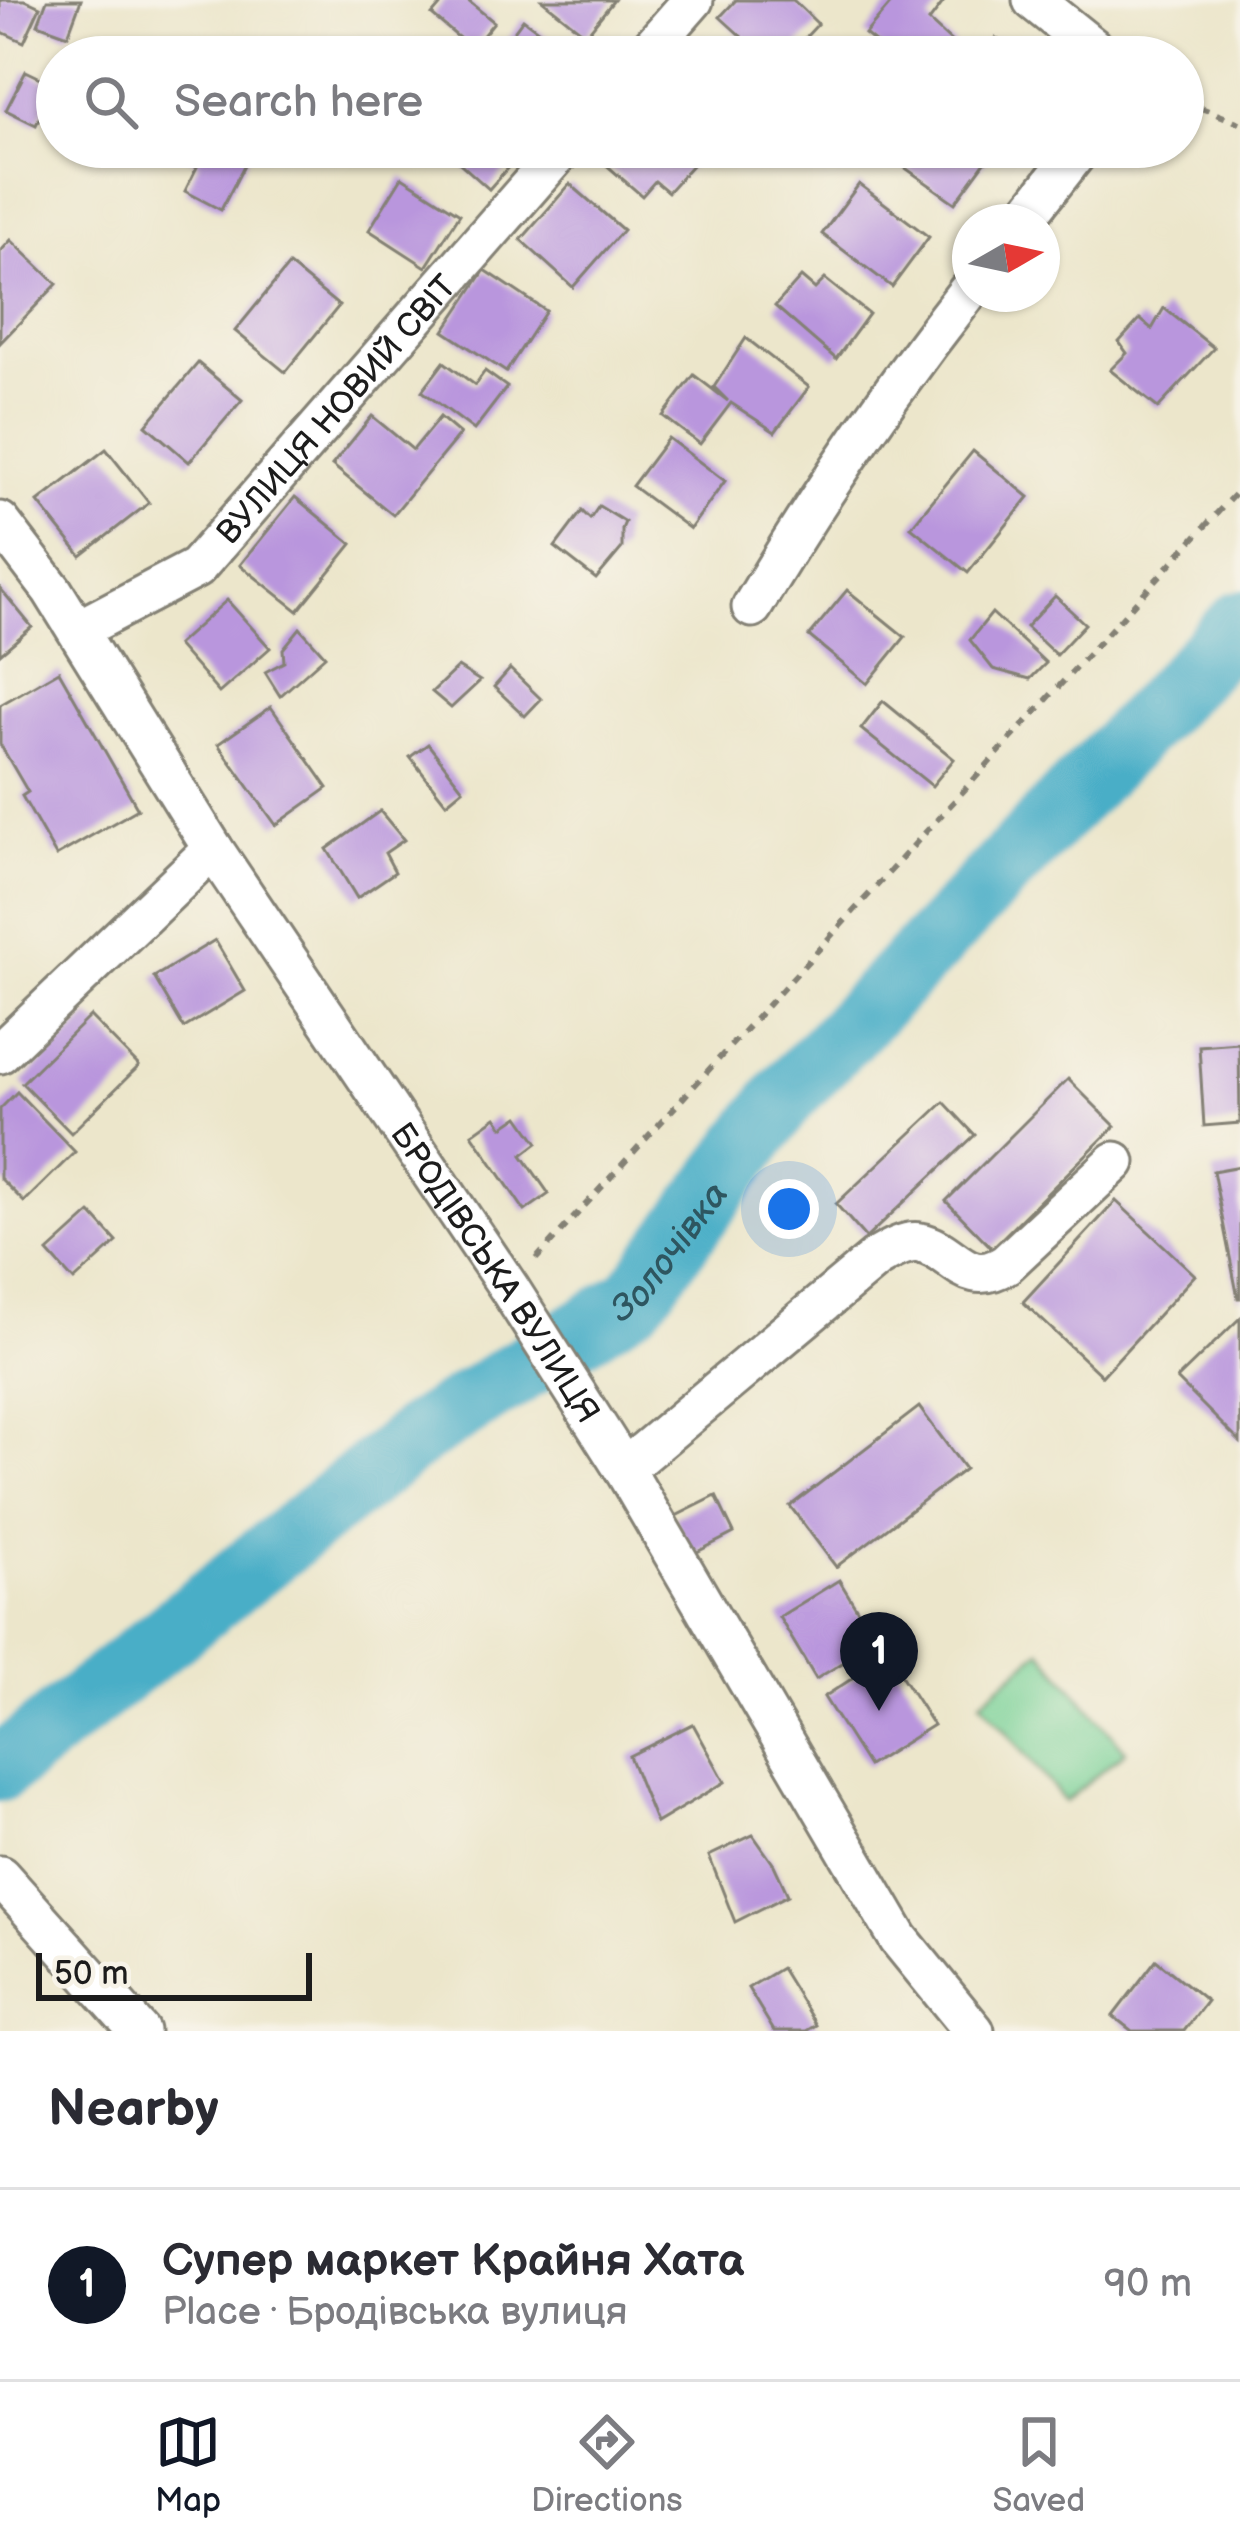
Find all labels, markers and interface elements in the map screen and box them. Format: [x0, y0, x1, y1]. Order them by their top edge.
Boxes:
search box [36, 36, 1204, 168]
icon: search [78, 69, 144, 135]
text: Search here [174, 75, 423, 130]
north arrow [952, 204, 1060, 312]
street label: ВУЛИЦЯ НОВИЙ СВІТ [209, 267, 465, 553]
street label: БРОДІВСЬКА ВУЛИЦЯ [381, 1116, 608, 1431]
water label: Золочівка [603, 1174, 738, 1332]
your location [759, 1179, 819, 1239]
pin: 1 [840, 1612, 918, 1711]
scale bar [36, 1947, 312, 2000]
text: 50 m [54, 1954, 129, 1994]
text: Nearby [48, 2079, 219, 2140]
text: Супер маркет Крайня Хата [162, 2234, 744, 2289]
text: 1 [79, 2261, 95, 2308]
text: 90 m [1104, 2261, 1192, 2308]
text: Place · Бродівська вулиця [162, 2289, 627, 2336]
tab: Map [155, 2409, 221, 2521]
tab: Directions [531, 2409, 683, 2521]
tab: Saved [992, 2409, 1085, 2521]

